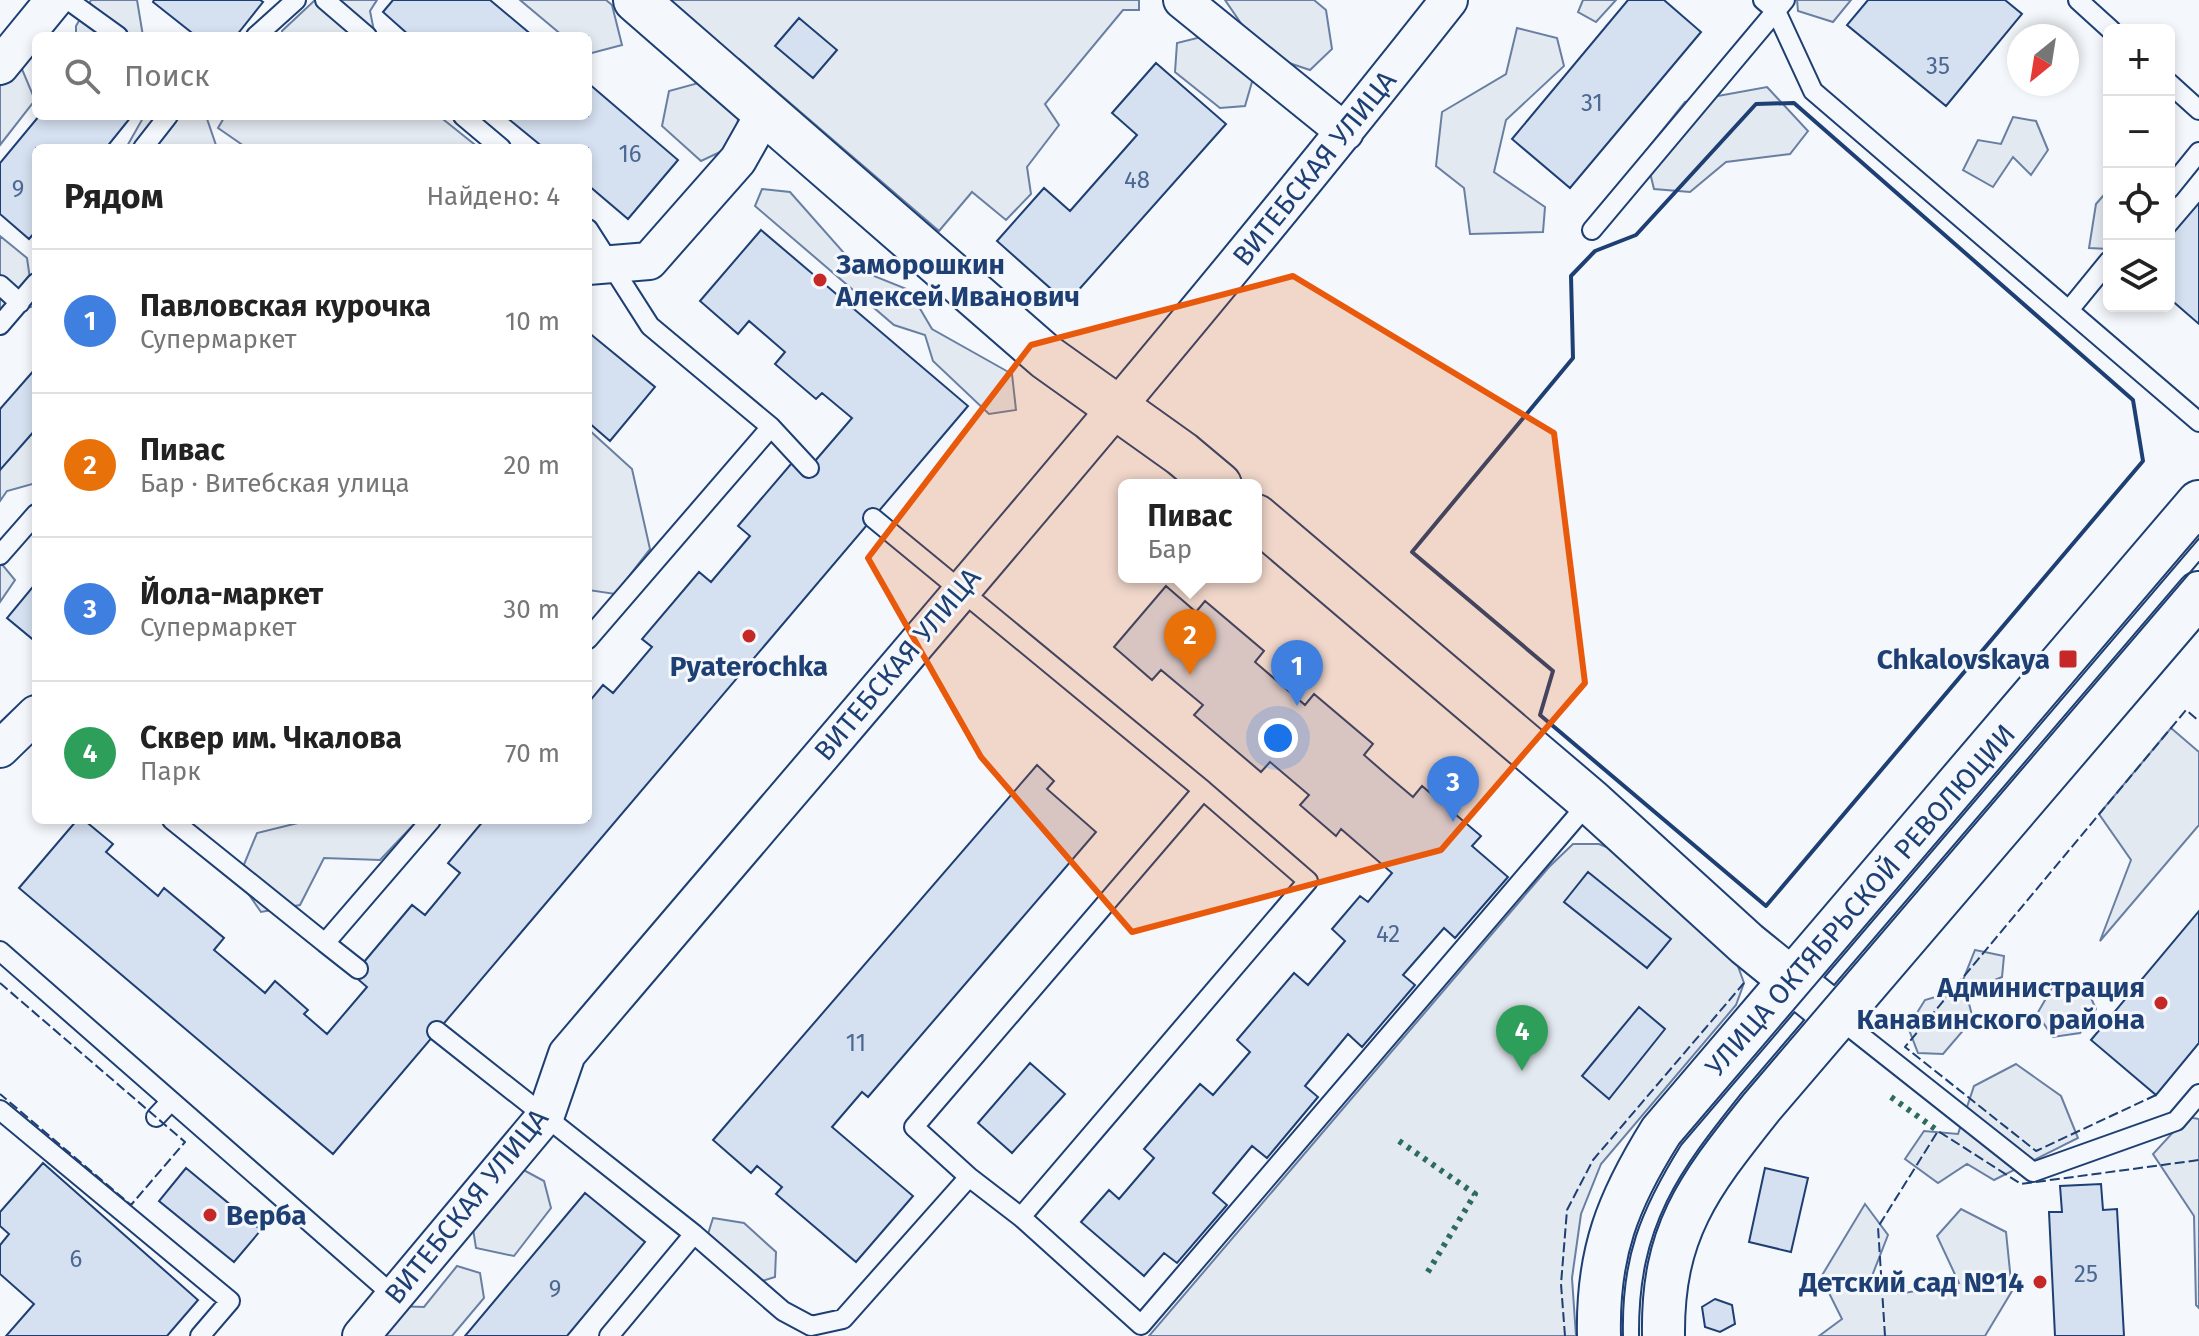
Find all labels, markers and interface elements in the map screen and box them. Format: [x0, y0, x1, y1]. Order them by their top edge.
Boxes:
north arrow [2007, 24, 2079, 96]
map controls [2103, 24, 2175, 312]
button: + [2103, 24, 2175, 96]
search box [32, 32, 592, 120]
house number: 35 [1926, 52, 1950, 80]
icon: search [60, 54, 104, 98]
text: Поиск [124, 58, 210, 94]
street label: ВИТЕБСКАЯ УЛИЦА [1226, 64, 1403, 272]
house number: 31 [1581, 89, 1603, 117]
button: − [2103, 96, 2175, 168]
house number: 16 [618, 140, 642, 168]
house number: 48 [1124, 166, 1150, 194]
button: locate [2103, 168, 2175, 240]
house number: 9 [12, 175, 24, 203]
text: Рядом [64, 176, 163, 217]
text: Найдено: 4 [426, 181, 560, 212]
button: layers [2103, 240, 2175, 312]
place label: Заморошкин Алексей Иванович [835, 248, 1080, 313]
marker: Заморошкин Алексей Иванович [811, 271, 829, 289]
text: Павловская курочка [140, 288, 431, 324]
text: 1 [84, 306, 96, 337]
text: 10 m [505, 306, 560, 337]
text: Супермаркет [140, 324, 297, 355]
text: Пивас [140, 432, 225, 468]
text: 2 [83, 450, 97, 481]
text: 20 m [503, 450, 560, 481]
text: Бар · Витебская улица [140, 468, 410, 499]
popup [1118, 479, 1262, 583]
text: Пивас [1148, 498, 1232, 534]
text: Бар [1148, 534, 1192, 565]
street label: ВИТЕБСКАЯ УЛИЦА [807, 561, 988, 767]
text: Йола-маркет [140, 576, 323, 612]
text: 3 [83, 594, 97, 625]
text: 30 m [503, 594, 560, 625]
pin: 2 [1164, 609, 1216, 675]
text: Супермаркет [140, 612, 297, 643]
marker: Pyaterochka [740, 627, 758, 645]
pin: 1 [1271, 640, 1323, 706]
place label: Chkalovskaya [1877, 643, 2050, 676]
marker: Chkalovskaya [2057, 648, 2079, 670]
place label: Pyaterochka [670, 650, 828, 683]
your location [1258, 718, 1298, 758]
street label: УЛИЦА ОКТЯБРЬСКОЙ РЕВОЛЮЦИИ [1699, 718, 2022, 1083]
text: Сквер им. Чкалова [140, 720, 402, 756]
text: 4 [83, 738, 97, 769]
text: 70 m [505, 738, 560, 769]
text: Парк [140, 756, 201, 787]
pin: 3 [1427, 756, 1479, 822]
house number: 42 [1376, 920, 1400, 948]
place label: Администрация Канавинского района [1857, 971, 2145, 1036]
marker: Администрация Канавинского района [2152, 994, 2170, 1012]
pin: 4 [1496, 1005, 1548, 1071]
house number: 11 [846, 1029, 866, 1057]
street label: ВИТЕБСКАЯ УЛИЦА [378, 1102, 555, 1310]
place label: Верба [226, 1199, 307, 1232]
marker: Верба [201, 1206, 219, 1224]
house number: 6 [70, 1245, 82, 1273]
house number: 25 [2074, 1260, 2098, 1288]
place label: Детский сад №14 [1798, 1266, 2024, 1299]
marker: Детский сад №14 [2031, 1273, 2049, 1291]
house number: 9 [549, 1275, 561, 1303]

